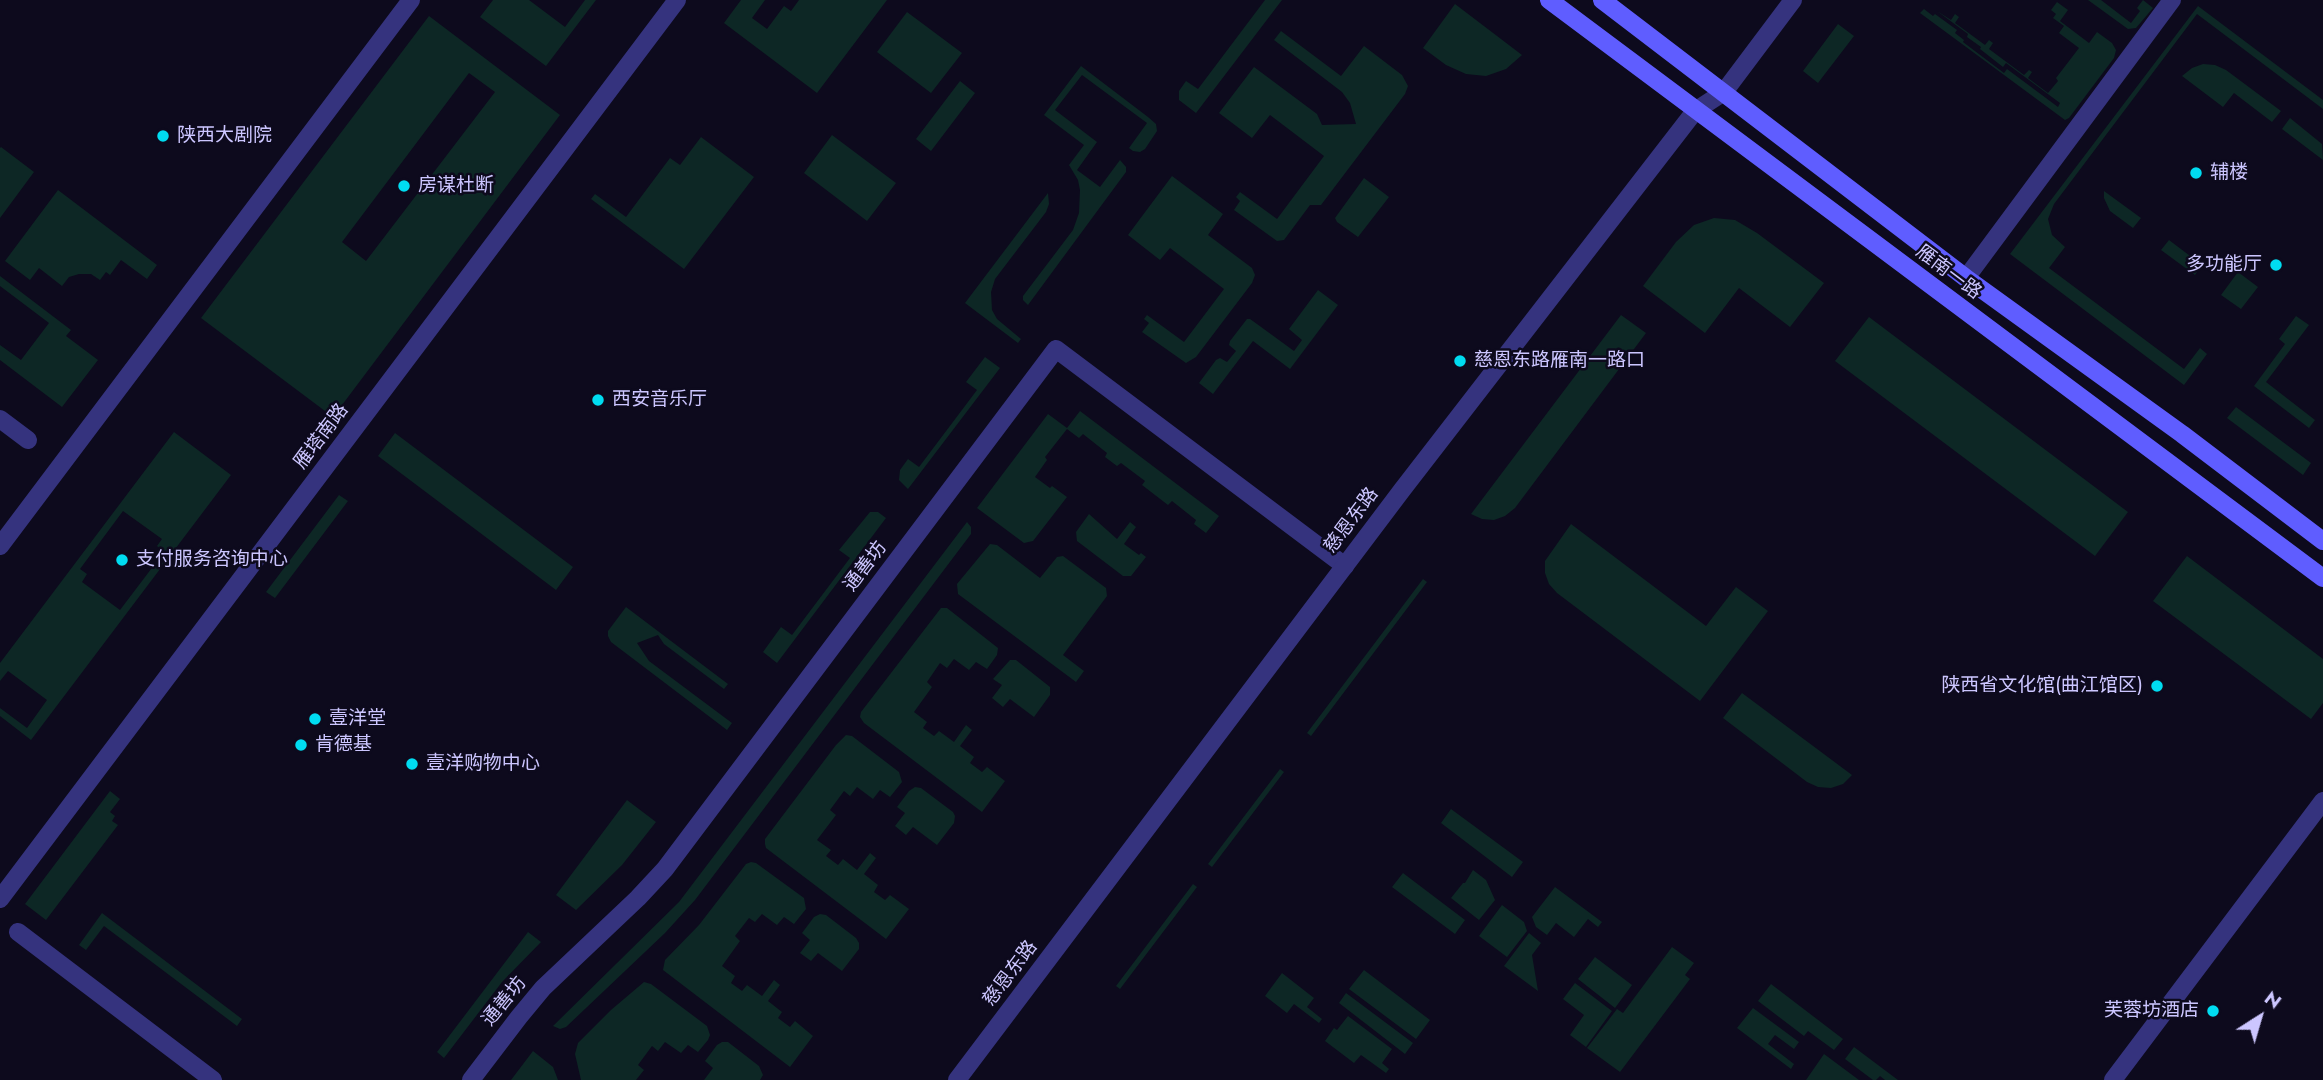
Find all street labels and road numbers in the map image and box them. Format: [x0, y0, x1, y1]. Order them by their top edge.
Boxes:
street label: 雁南一路 [1911, 241, 1985, 305]
street label: 雁塔南路 [290, 400, 354, 474]
street label: 慈恩东路 [1320, 484, 1384, 558]
street label: 通善坊 [840, 537, 892, 597]
street label: 慈恩东路 [979, 937, 1043, 1011]
street label: 通善坊 [478, 973, 532, 1031]

